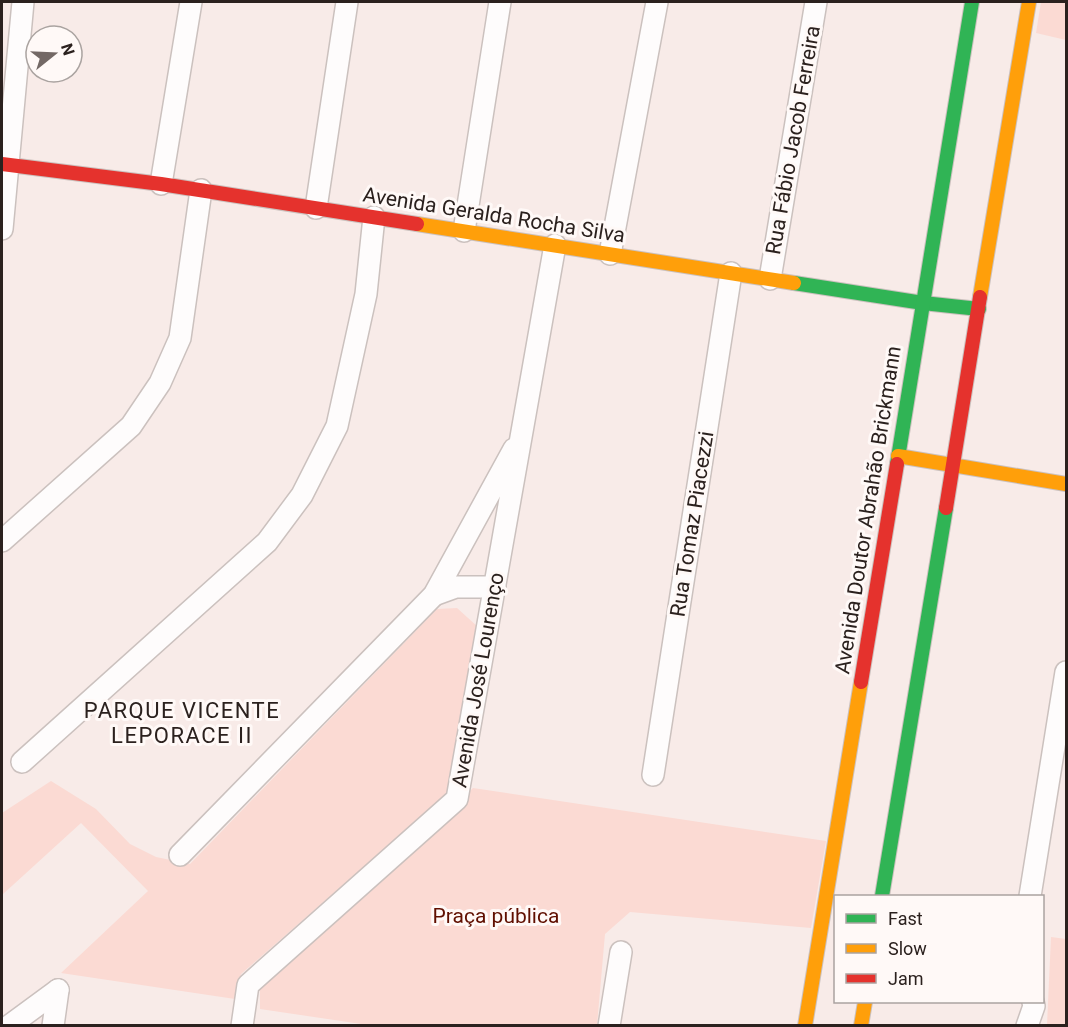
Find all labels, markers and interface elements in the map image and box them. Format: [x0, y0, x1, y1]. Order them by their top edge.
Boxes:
north arrow [24, 24, 84, 84]
street label: Rua Fábio Jacob Ferreira [761, 24, 825, 256]
text: N [57, 41, 79, 58]
street label: Avenida Geralda Rocha Silva [361, 182, 627, 248]
street label: Avenida Doutor Abrahão Brickmann [830, 344, 906, 676]
street label: Rua Tomaz Piacezzi [665, 430, 719, 618]
street label: Avenida José Lourenço [447, 571, 509, 789]
district label: PARQUE VICENTE LEPORACE II [84, 698, 280, 748]
legend [834, 895, 1044, 1003]
park label: Praça pública [433, 904, 559, 928]
text: Fast [888, 908, 923, 929]
text: Slow [888, 938, 927, 959]
text: Jam [888, 968, 924, 989]

